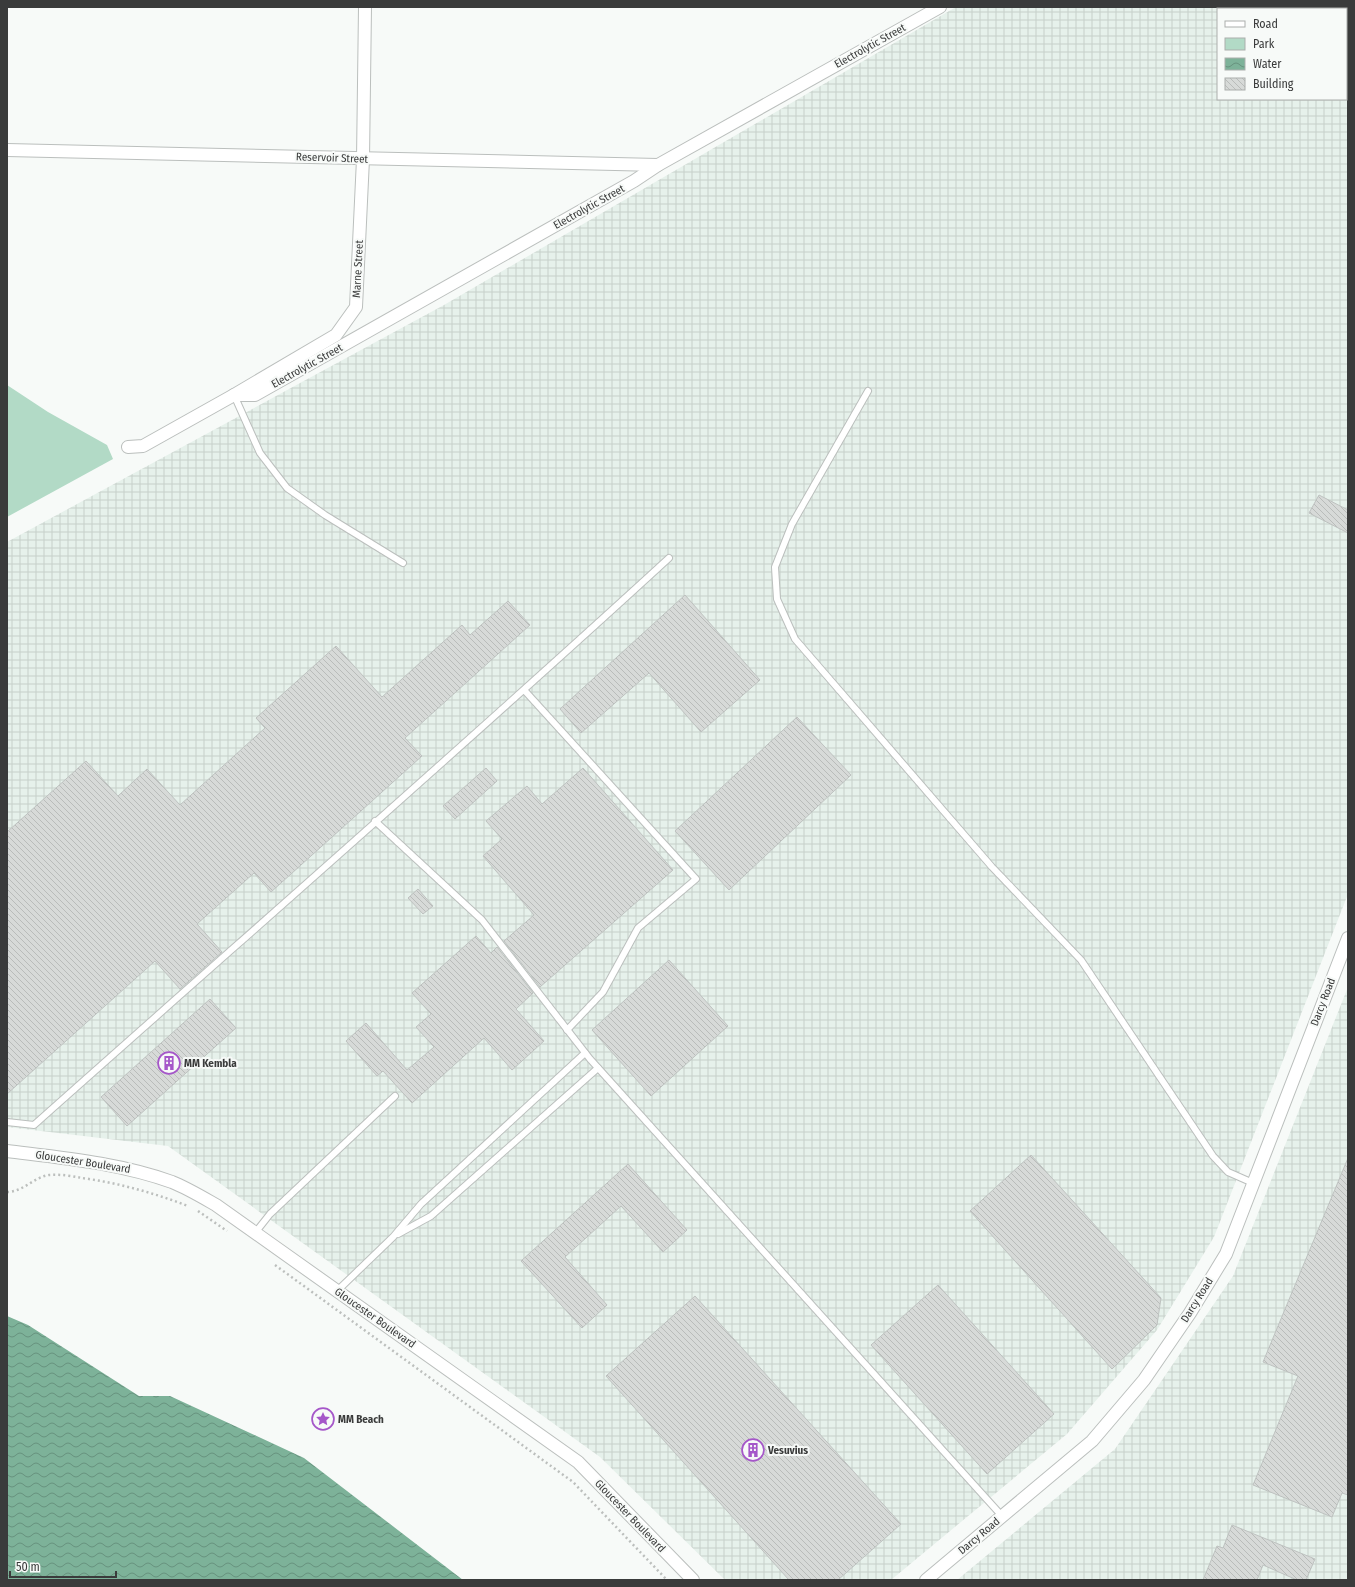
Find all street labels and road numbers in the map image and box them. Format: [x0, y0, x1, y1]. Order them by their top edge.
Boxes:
street label: Electrolytic Street [832, 21, 908, 71]
street label: Reservoir Street [296, 150, 369, 166]
street label: Electrolytic Street [551, 182, 627, 232]
street label: Marne Street [350, 239, 366, 298]
street label: Electrolytic Street [269, 341, 345, 391]
street label: Darcy Road [1308, 976, 1338, 1028]
street label: Gloucester Boulevard [35, 1148, 131, 1176]
street label: Darcy Road [1178, 1275, 1216, 1325]
street label: Gloucester Boulevard [332, 1285, 418, 1351]
street label: Gloucester Boulevard [592, 1477, 668, 1555]
street label: Darcy Road [956, 1515, 1002, 1557]

